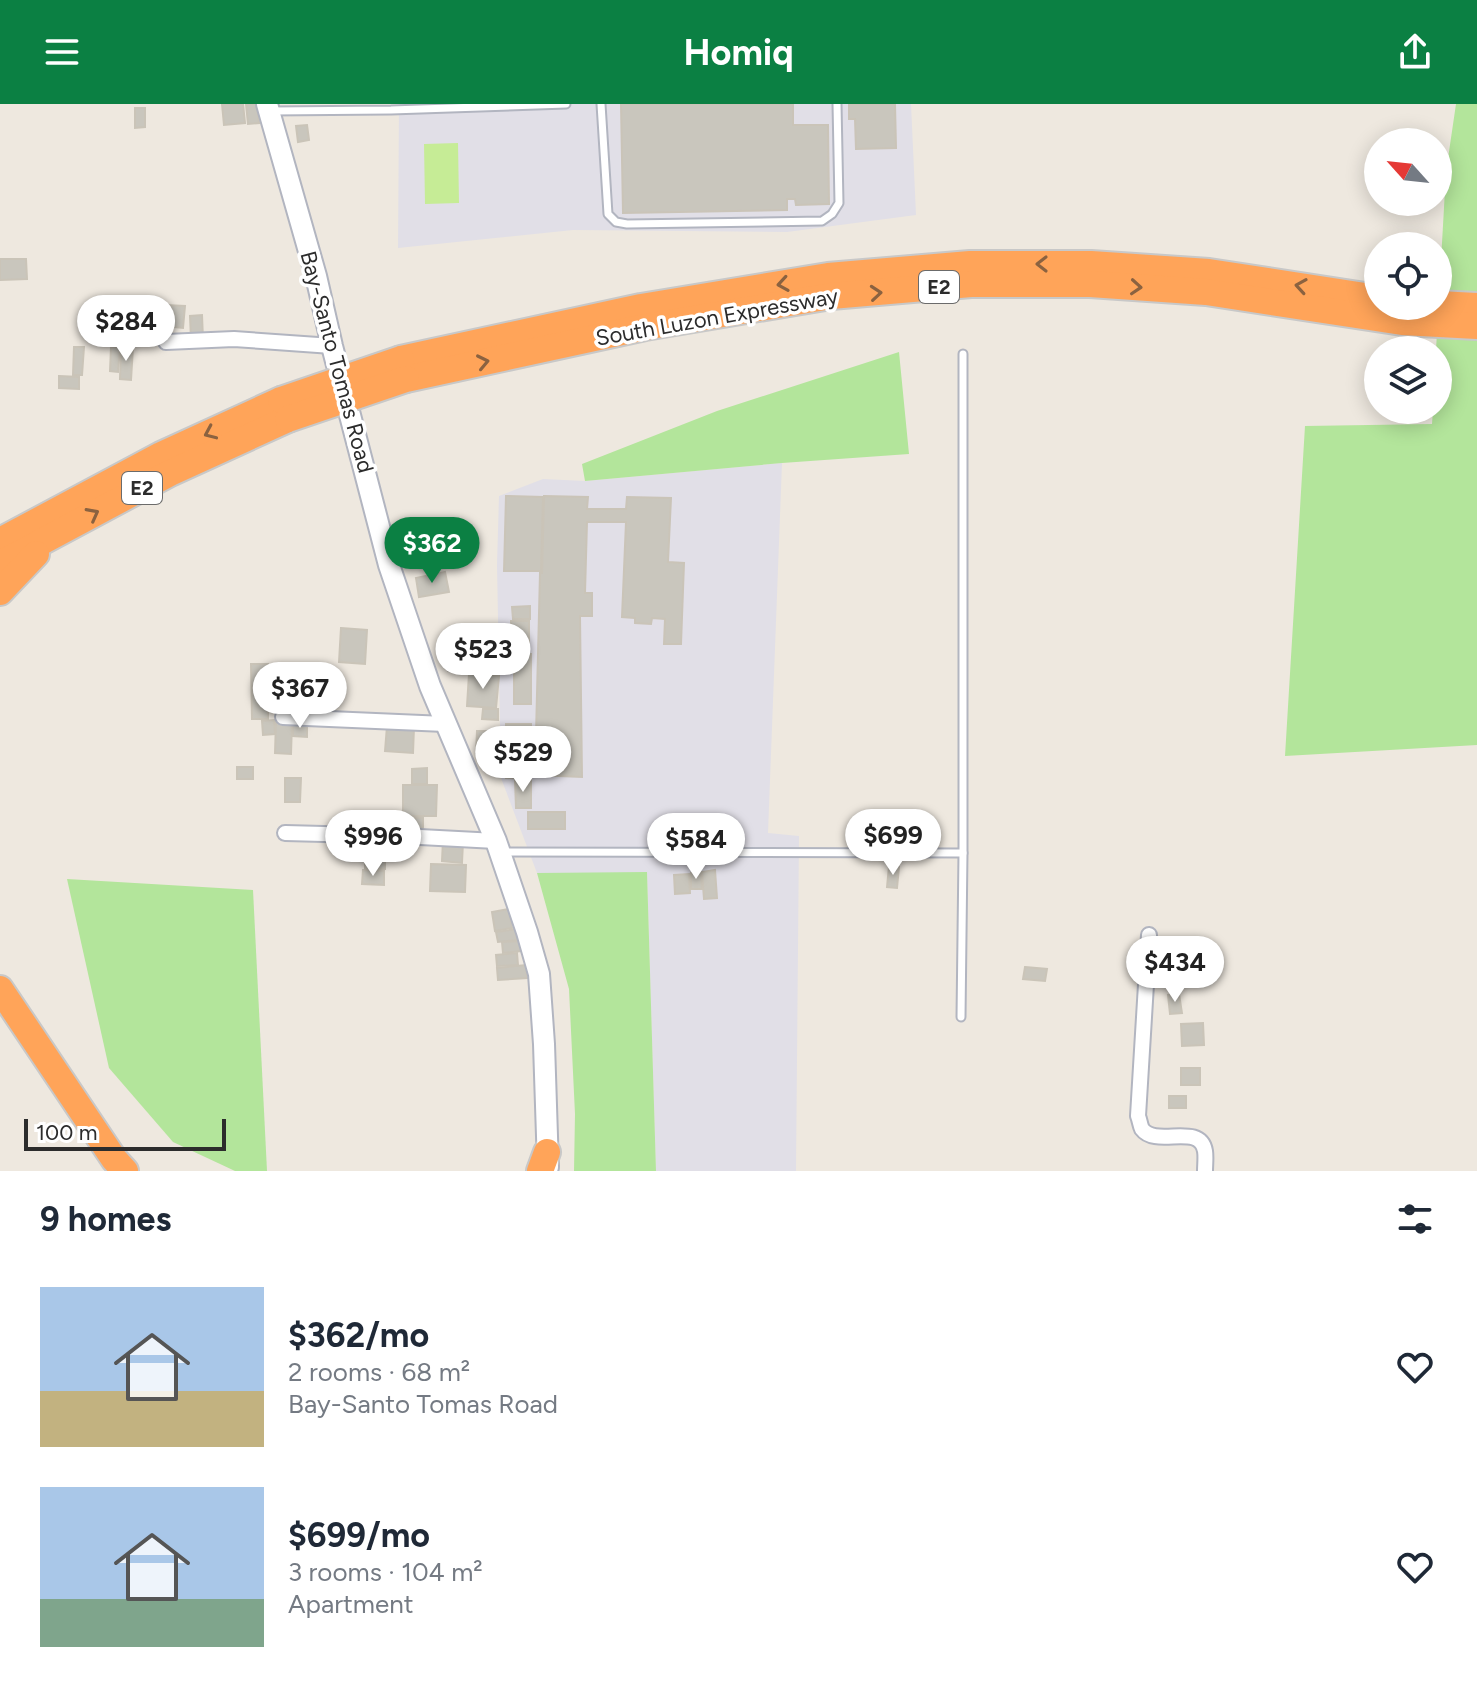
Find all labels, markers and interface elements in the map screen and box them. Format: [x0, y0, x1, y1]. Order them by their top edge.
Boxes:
icon: menu [40, 30, 84, 74]
icon: share [1393, 30, 1437, 74]
text: Homiq [683, 31, 794, 74]
north arrow [1364, 128, 1452, 216]
map controls [1364, 128, 1452, 424]
button: locate [1364, 232, 1452, 320]
street label: Bay-Santo Tomas Road [294, 248, 380, 476]
one-way arrow [1035, 255, 1048, 273]
road number: E2 [919, 271, 959, 303]
one-way arrow [777, 274, 790, 291]
one-way arrow [1130, 278, 1143, 295]
one-way arrow [1294, 278, 1308, 295]
street label: South Luzon Expressway [594, 282, 841, 352]
one-way arrow [870, 284, 883, 301]
pin: $284 [79, 295, 173, 363]
text: $284 [95, 305, 157, 337]
button: layers [1364, 336, 1452, 424]
one-way arrow [475, 354, 489, 371]
one-way arrow [203, 423, 218, 439]
road number: E2 [122, 472, 162, 504]
one-way arrow [85, 508, 99, 524]
pin: $362 [385, 517, 479, 585]
text: $362 [403, 527, 462, 559]
pin: $523 [436, 623, 530, 691]
text: $523 [453, 633, 513, 665]
pin: $367 [253, 662, 347, 730]
text: $367 [271, 672, 329, 704]
pin: $529 [476, 726, 570, 794]
text: $529 [493, 736, 553, 768]
pin: $699 [846, 809, 940, 877]
pin: $996 [326, 810, 420, 878]
pin: $584 [649, 813, 743, 881]
text: $699 [863, 819, 923, 851]
text: $996 [343, 820, 403, 852]
text: $584 [665, 823, 727, 855]
pin: $434 [1128, 936, 1222, 1004]
text: $434 [1144, 946, 1206, 978]
scale bar [24, 1115, 226, 1151]
text: 100 m [36, 1119, 97, 1146]
icon: filters [1393, 1197, 1437, 1241]
text: 9 homes [40, 1199, 171, 1240]
text: $362/mo [288, 1315, 429, 1356]
icon: home [104, 1319, 200, 1415]
icon: heart [1393, 1345, 1437, 1389]
text: 2 rooms · 68 m² [288, 1356, 470, 1388]
text: Bay-Santo Tomas Road [288, 1388, 558, 1420]
text: $699/mo [288, 1515, 430, 1556]
icon: home [104, 1519, 200, 1615]
icon: heart [1393, 1545, 1437, 1589]
text: 3 rooms · 104 m² [288, 1556, 483, 1588]
text: Apartment [288, 1588, 414, 1620]

